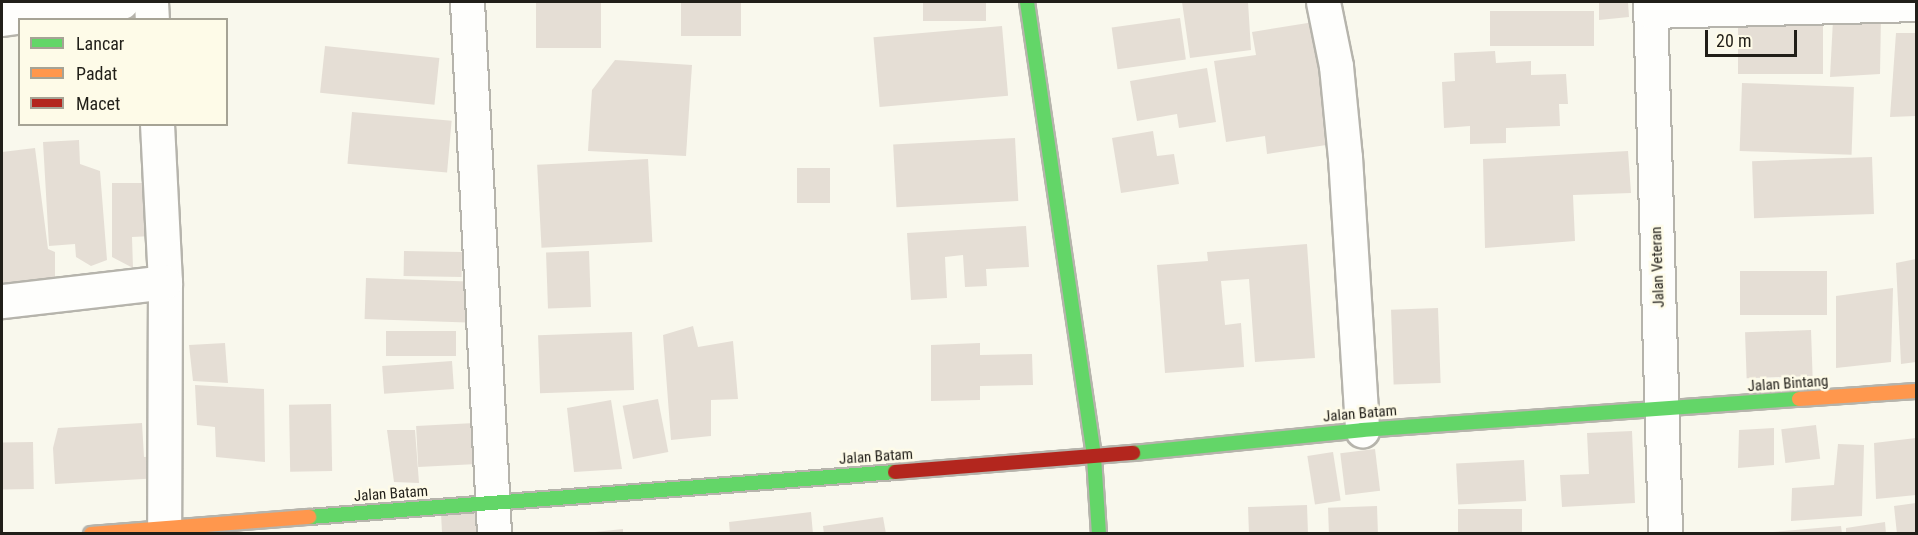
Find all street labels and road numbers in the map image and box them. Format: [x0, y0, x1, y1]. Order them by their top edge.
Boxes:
street label: Jalan Veteran [1648, 226, 1668, 308]
street label: Jalan Bintang [1747, 372, 1829, 396]
street label: Jalan Batam [1322, 402, 1398, 426]
street label: Jalan Batam [838, 445, 914, 469]
street label: Jalan Batam [353, 482, 429, 506]

